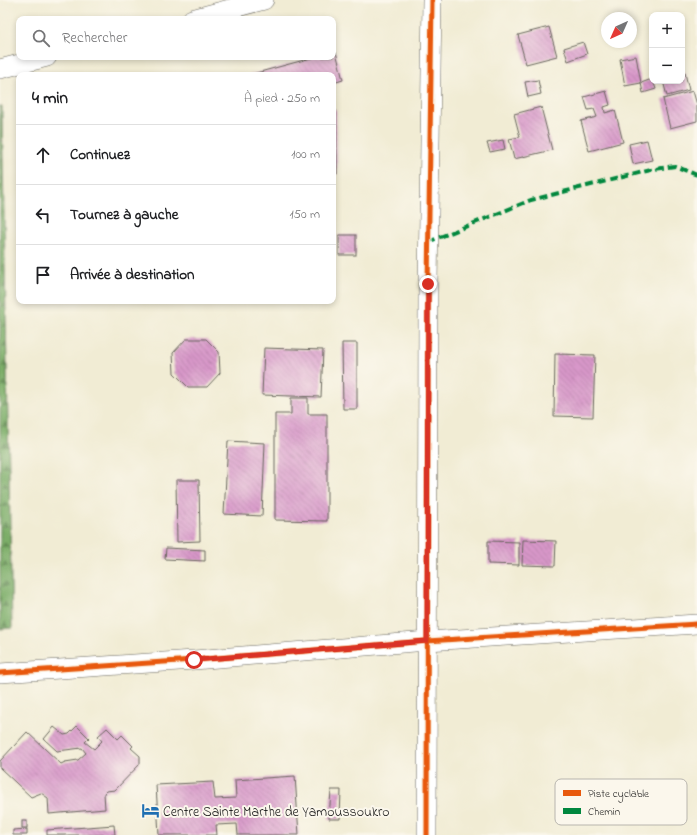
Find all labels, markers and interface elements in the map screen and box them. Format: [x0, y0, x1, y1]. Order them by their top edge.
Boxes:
north arrow [601, 12, 637, 48]
map controls [649, 12, 685, 84]
button: + [649, 12, 685, 48]
search box [16, 16, 336, 60]
icon: search [30, 27, 52, 49]
text: Rechercher [62, 27, 127, 49]
button: − [649, 48, 685, 84]
text: 4 min [32, 86, 68, 111]
text: À pied · 250 m [244, 89, 320, 108]
icon: ahead [32, 144, 54, 166]
text: Continuez [70, 144, 130, 166]
text: 100 m [291, 145, 320, 164]
icon: left [32, 204, 54, 226]
text: Tournez à gauche [70, 204, 178, 226]
text: 150 m [289, 205, 320, 224]
icon: arrive [32, 264, 54, 286]
text: Arrivée à destination [70, 264, 195, 286]
route end [419, 275, 437, 293]
route start [185, 651, 203, 669]
legend [555, 779, 687, 825]
text: Piste cyclable [588, 786, 649, 803]
hotel icon: Centre Sainte Marthe de Yamoussoukro [140, 801, 160, 821]
place label: Centre Sainte Marthe de Yamoussoukro [163, 802, 390, 823]
text: Chemin [588, 804, 620, 820]

